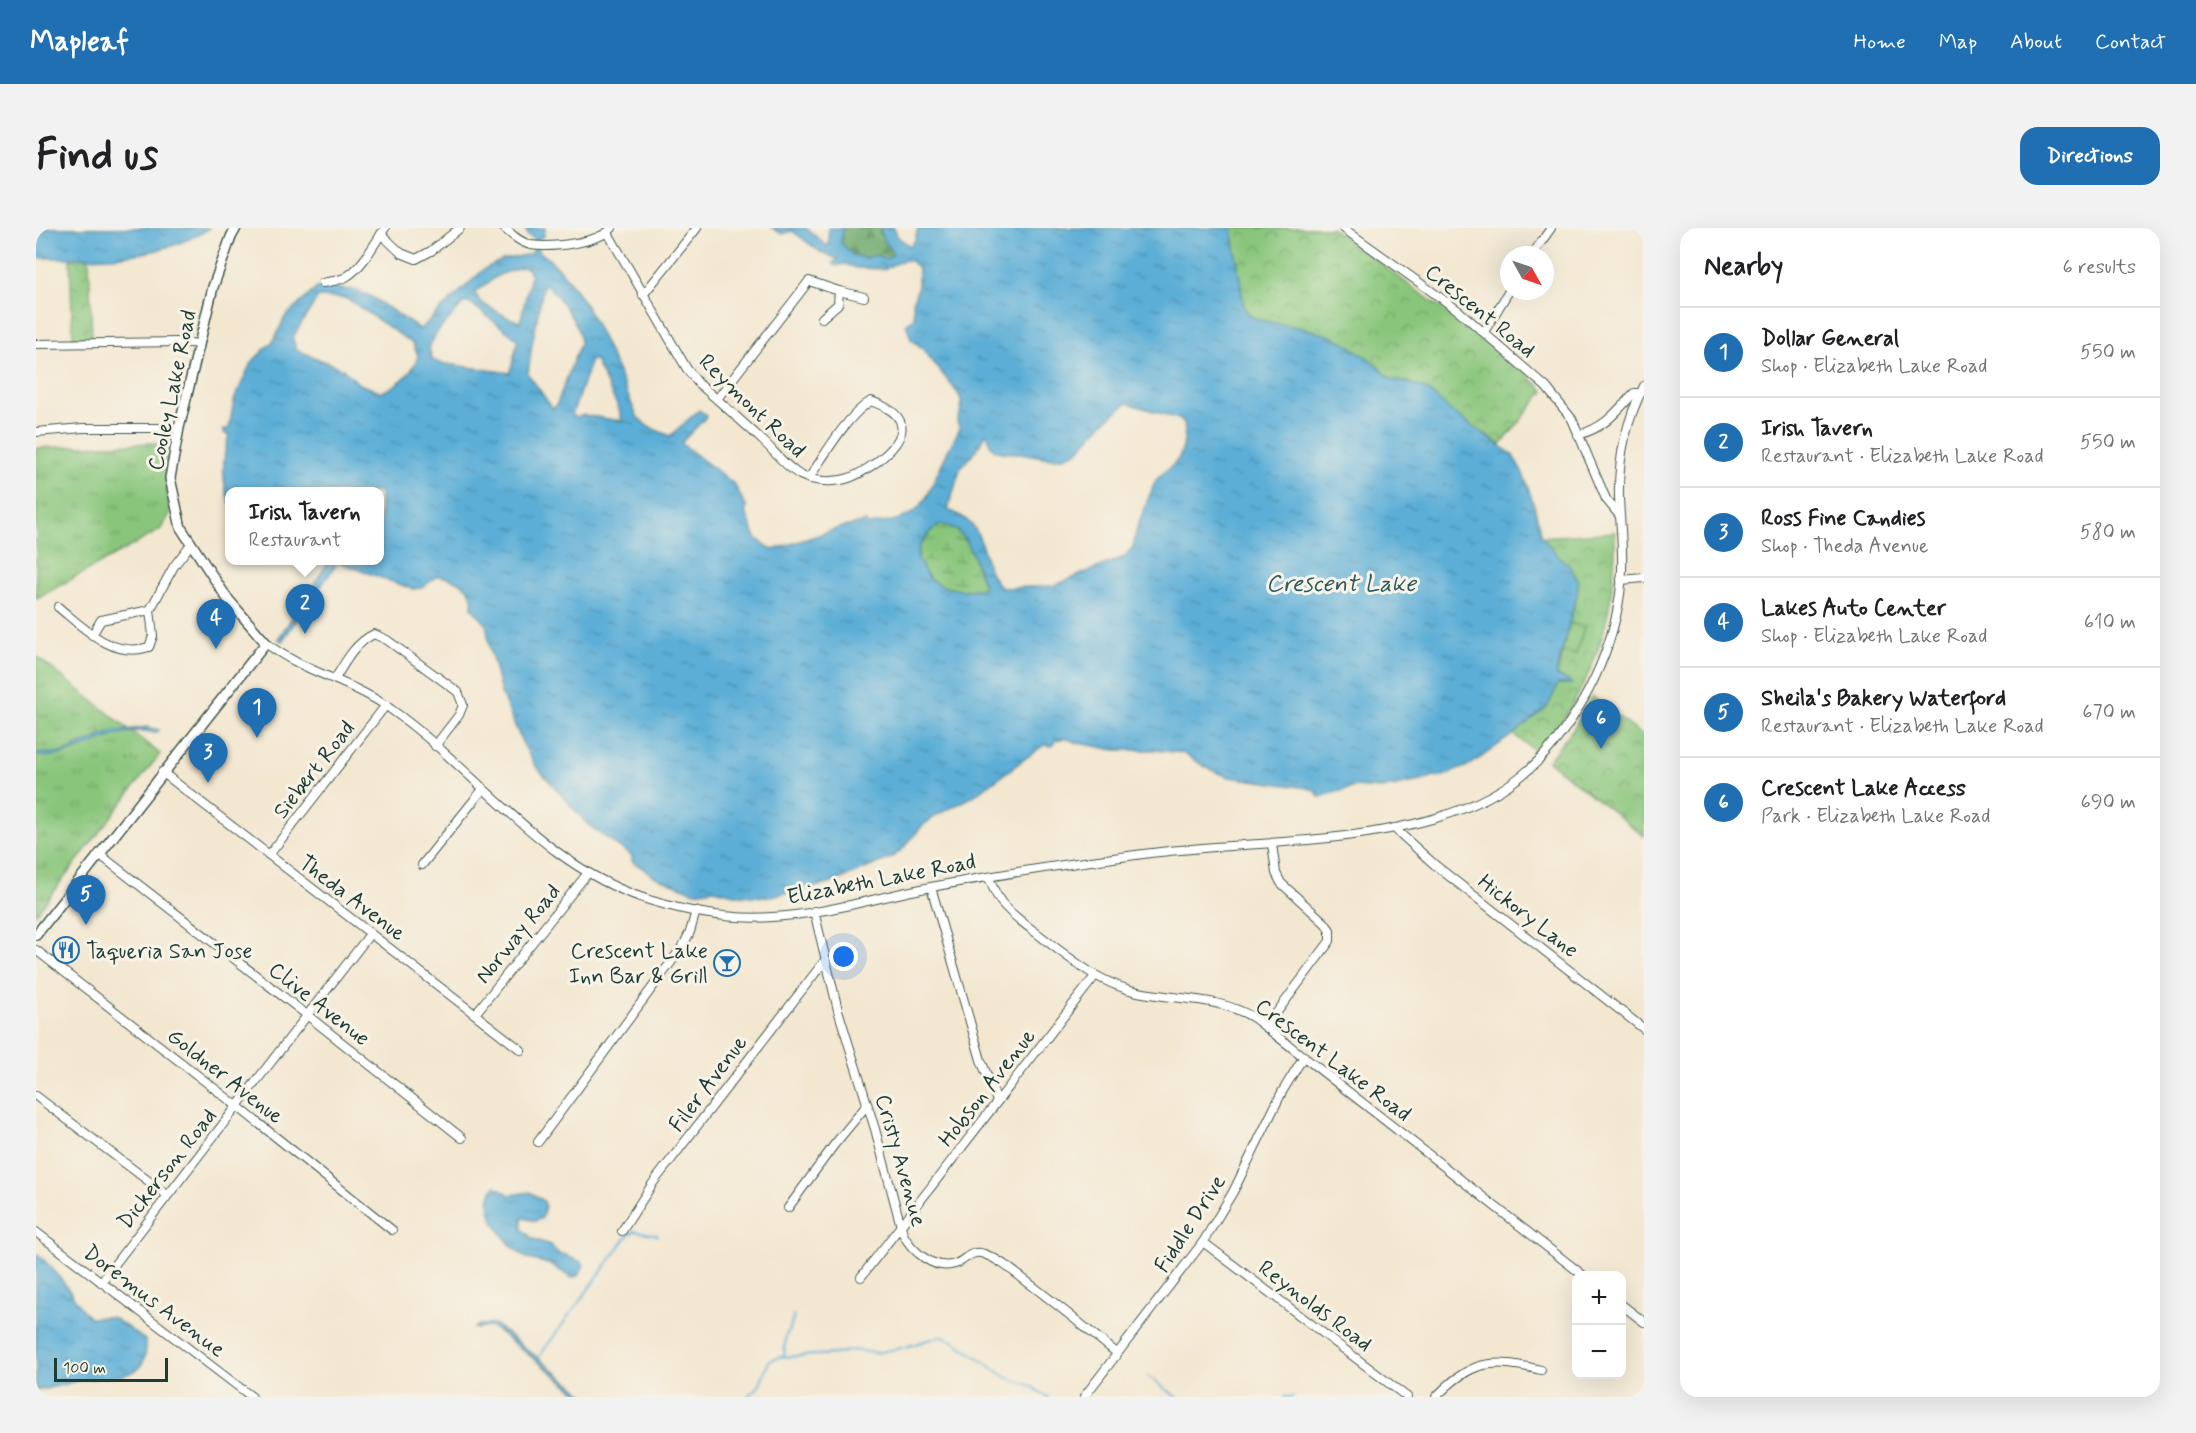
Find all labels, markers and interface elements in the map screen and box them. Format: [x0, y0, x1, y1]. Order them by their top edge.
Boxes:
text: Mapleaf [30, 24, 129, 61]
text: Home [1854, 28, 1906, 56]
text: Map [1939, 28, 1977, 56]
text: About [2010, 28, 2062, 56]
text: Contact [2095, 28, 2166, 56]
button: Directions [2020, 127, 2160, 185]
text: Find us [36, 129, 158, 184]
north arrow [1500, 246, 1554, 300]
text: Nearby [1704, 250, 1783, 284]
text: 6 results [2063, 254, 2136, 281]
street label: Crescent Road [1419, 258, 1541, 365]
street label: Cooley Lake Road [142, 308, 204, 473]
text: Dollar General [1761, 325, 1899, 353]
text: 1 [1719, 339, 1728, 366]
text: 550 m [2080, 339, 2136, 366]
street label: Reymont Road [692, 348, 811, 465]
text: Shop · Elizabeth Lake Road [1761, 353, 1987, 380]
text: Irish Tavern [1761, 415, 1873, 443]
text: 2 [1719, 429, 1728, 456]
text: 550 m [2080, 429, 2136, 456]
text: Restaurant · Elizabeth Lake Road [1761, 443, 2044, 470]
popup [225, 487, 384, 565]
text: Irish Tavern [249, 499, 360, 527]
text: Ross Fine Candies [1761, 505, 1925, 533]
text: 3 [1719, 519, 1728, 546]
text: 580 m [2080, 519, 2136, 546]
text: Restaurant [249, 527, 342, 554]
text: Shop · Theda Avenue [1761, 533, 1928, 560]
water label: Crescent Lake [1266, 569, 1417, 600]
pin: 2 [286, 584, 324, 634]
text: Lakes Auto Center [1761, 595, 1946, 623]
pin: 4 [196, 600, 236, 649]
text: 4 [1718, 609, 1729, 636]
text: 610 m [2084, 609, 2136, 636]
text: Shop · Elizabeth Lake Road [1761, 623, 1987, 650]
text: Sheila's Bakery Waterford [1761, 685, 2006, 713]
pin: 1 [238, 688, 276, 738]
text: 5 [1718, 699, 1730, 726]
text: 670 m [2082, 699, 2136, 726]
pin: 6 [1582, 700, 1620, 749]
text: Restaurant · Elizabeth Lake Road [1761, 713, 2044, 740]
street label: Siebert Road [267, 715, 362, 825]
pin: 3 [188, 734, 228, 783]
text: Crescent Lake Access [1761, 775, 1966, 803]
text: 6 [1718, 789, 1729, 816]
text: 690 m [2081, 789, 2136, 816]
text: Park · Elizabeth Lake Road [1761, 803, 1990, 830]
street label: Elizabeth Lake Road [785, 848, 978, 912]
street label: Theda Avenue [293, 849, 411, 948]
street label: Hickory Lane [1472, 868, 1584, 965]
pin: 5 [67, 876, 106, 925]
street label: Norway Road [470, 879, 567, 990]
restaurant icon: Taqueria San Jose [51, 935, 81, 965]
place label: Taqueria San Jose [86, 938, 252, 966]
place label: Crescent Lake Inn Bar & Grill [569, 938, 708, 991]
your location [829, 942, 858, 971]
bar icon: Crescent Lake Inn Bar & Grill [712, 948, 742, 978]
street label: Clive Avenue [262, 956, 375, 1053]
street label: Crescent Lake Road [1249, 993, 1416, 1128]
street label: Goldner Avenue [161, 1022, 289, 1131]
street label: Hobson Avenue [933, 1023, 1042, 1153]
street label: Filer Avenue [663, 1030, 754, 1138]
street label: Cristy Avenue [868, 1091, 932, 1230]
street label: Dickerson Road [112, 1103, 224, 1235]
street label: Fiddle Drive [1149, 1170, 1233, 1278]
street label: Doremus Avenue [77, 1239, 231, 1364]
street label: Reynolds Road [1252, 1255, 1377, 1359]
map controls [1572, 1271, 1626, 1379]
button: + [1572, 1271, 1626, 1325]
button: − [1572, 1325, 1626, 1379]
scale bar [54, 1355, 168, 1382]
text: 100 m [63, 1358, 106, 1379]

